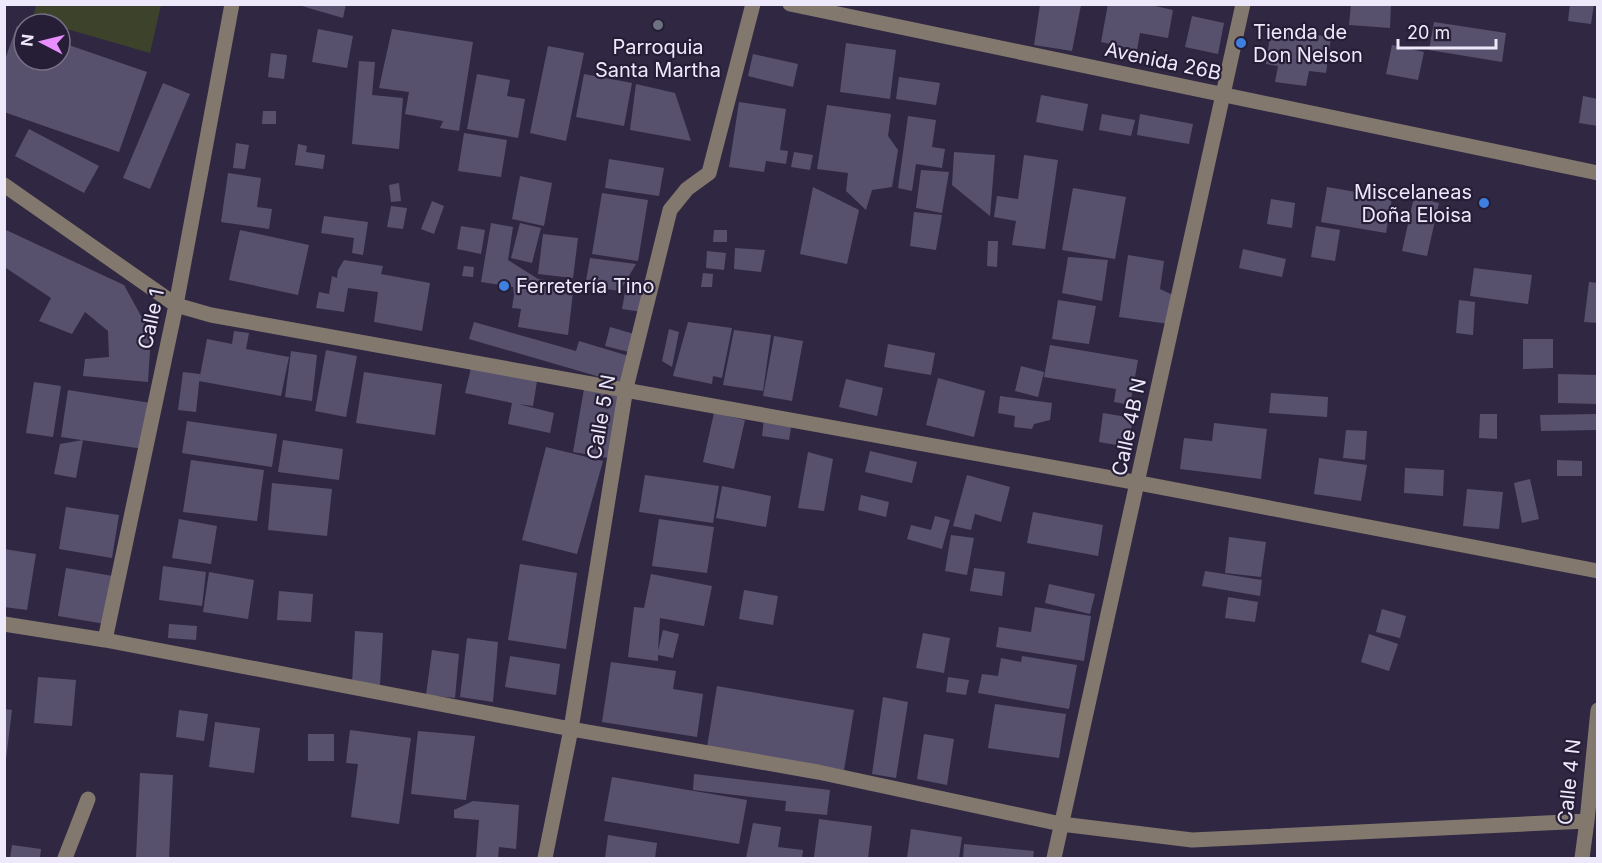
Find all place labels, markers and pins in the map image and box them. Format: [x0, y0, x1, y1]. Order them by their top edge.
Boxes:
marker: Parroquia Santa Martha [651, 18, 665, 32]
place label: Tienda de Don Nelson [1253, 20, 1363, 67]
place label: Parroquia Santa Martha [595, 35, 721, 82]
marker: Tienda de Don Nelson [1234, 36, 1248, 50]
place label: Miscelaneas Doña Eloisa [1354, 180, 1472, 227]
marker: Miscelaneas Doña Eloisa [1477, 196, 1491, 210]
place label: Ferretería Tino [516, 274, 655, 298]
marker: Ferretería Tino [497, 279, 511, 293]

